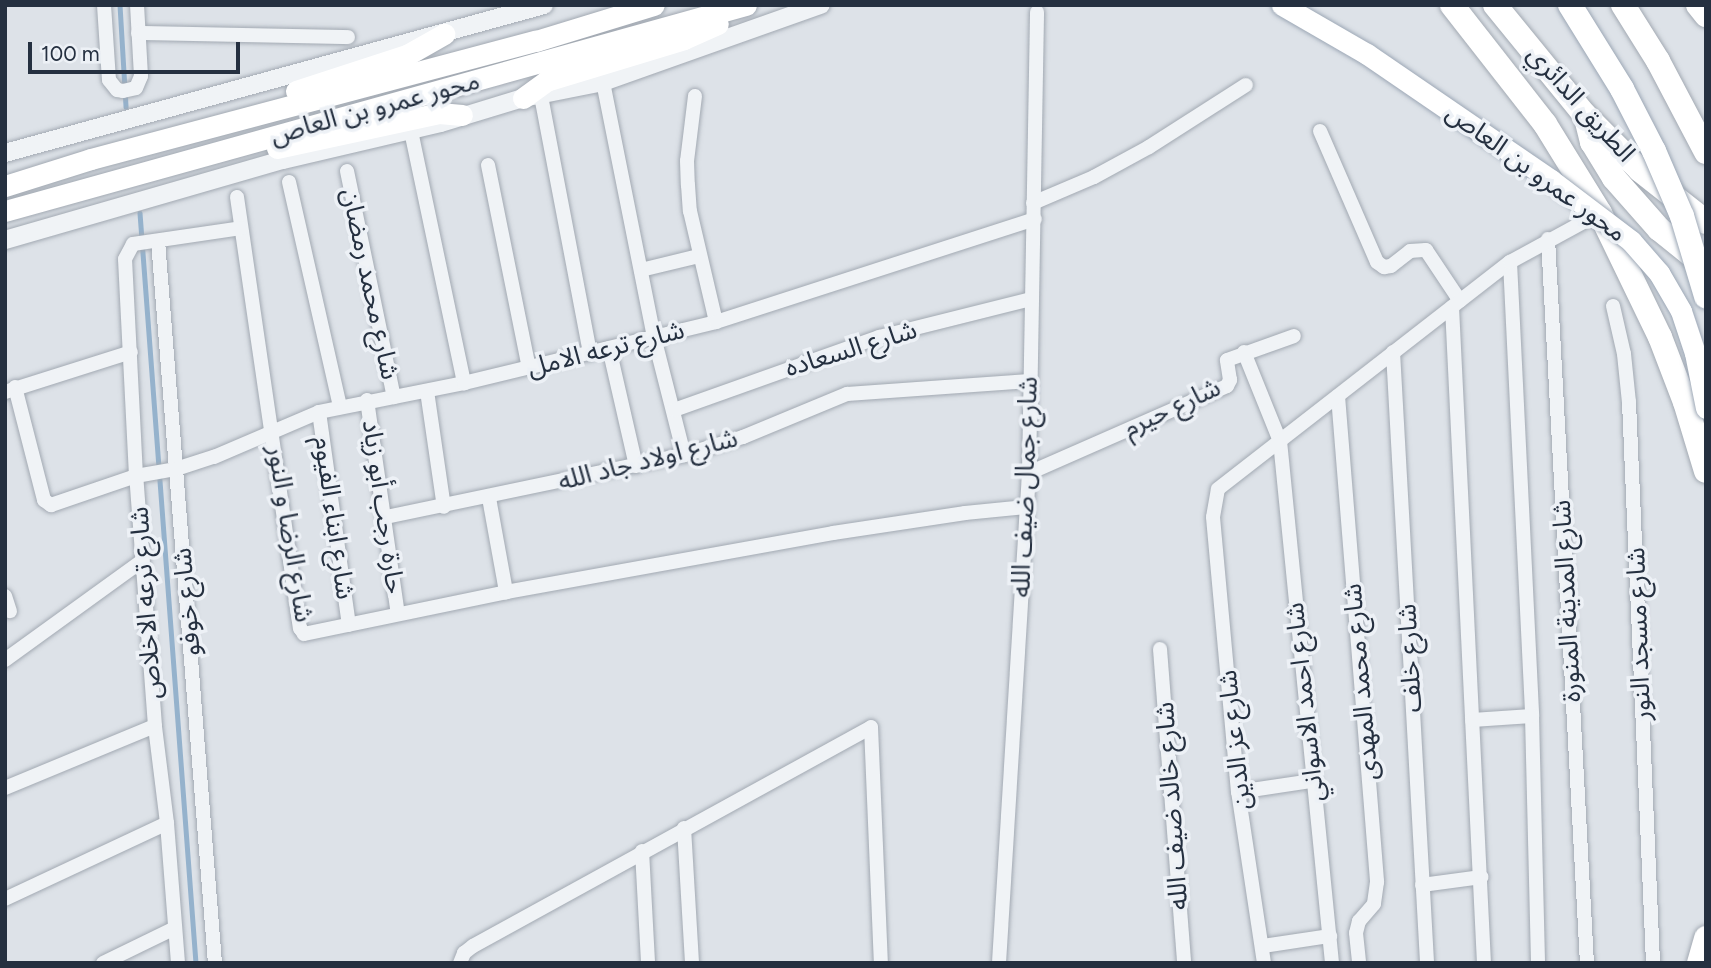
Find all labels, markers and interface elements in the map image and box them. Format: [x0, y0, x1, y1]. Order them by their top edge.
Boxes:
scale bar [32, 28, 243, 72]
street label: الطريق الدائري [1521, 39, 1641, 169]
text: 100 m [41, 41, 100, 66]
street label: محور عمرو بن العاص [267, 65, 483, 151]
street label: محور عمرو بن العاص [1440, 97, 1632, 249]
street label: شارع محمد رمضان [334, 185, 406, 383]
street label: شارع ترعه الامل [524, 314, 688, 384]
street label: شارع السعاده [781, 314, 921, 384]
street label: شارع حيرم [1118, 372, 1226, 444]
street label: شارع جمال ضيف الله [1006, 376, 1044, 598]
street label: حارة رجب أبو زياد [355, 418, 411, 596]
street label: شارع اولاد جاد الله [555, 423, 741, 497]
street label: شارع ابناء الفيوم [307, 435, 361, 601]
street label: شارع الرضا و النور [261, 443, 319, 625]
street label: شارع المدينة المنورة [1546, 499, 1588, 703]
street label: شارع ترعه الاخلاص [124, 506, 168, 700]
street label: شارع خوفو [167, 547, 207, 657]
street label: شارع مسجد النور [1620, 547, 1658, 721]
street label: شارع محمد المهدى [1337, 582, 1385, 782]
street label: شارع احمد الاسواني [1279, 601, 1331, 803]
street label: شارع خلف [1392, 603, 1428, 713]
street label: شارع عز الدين [1212, 669, 1258, 811]
street label: شارع خالد ضيف الله [1149, 701, 1195, 911]

